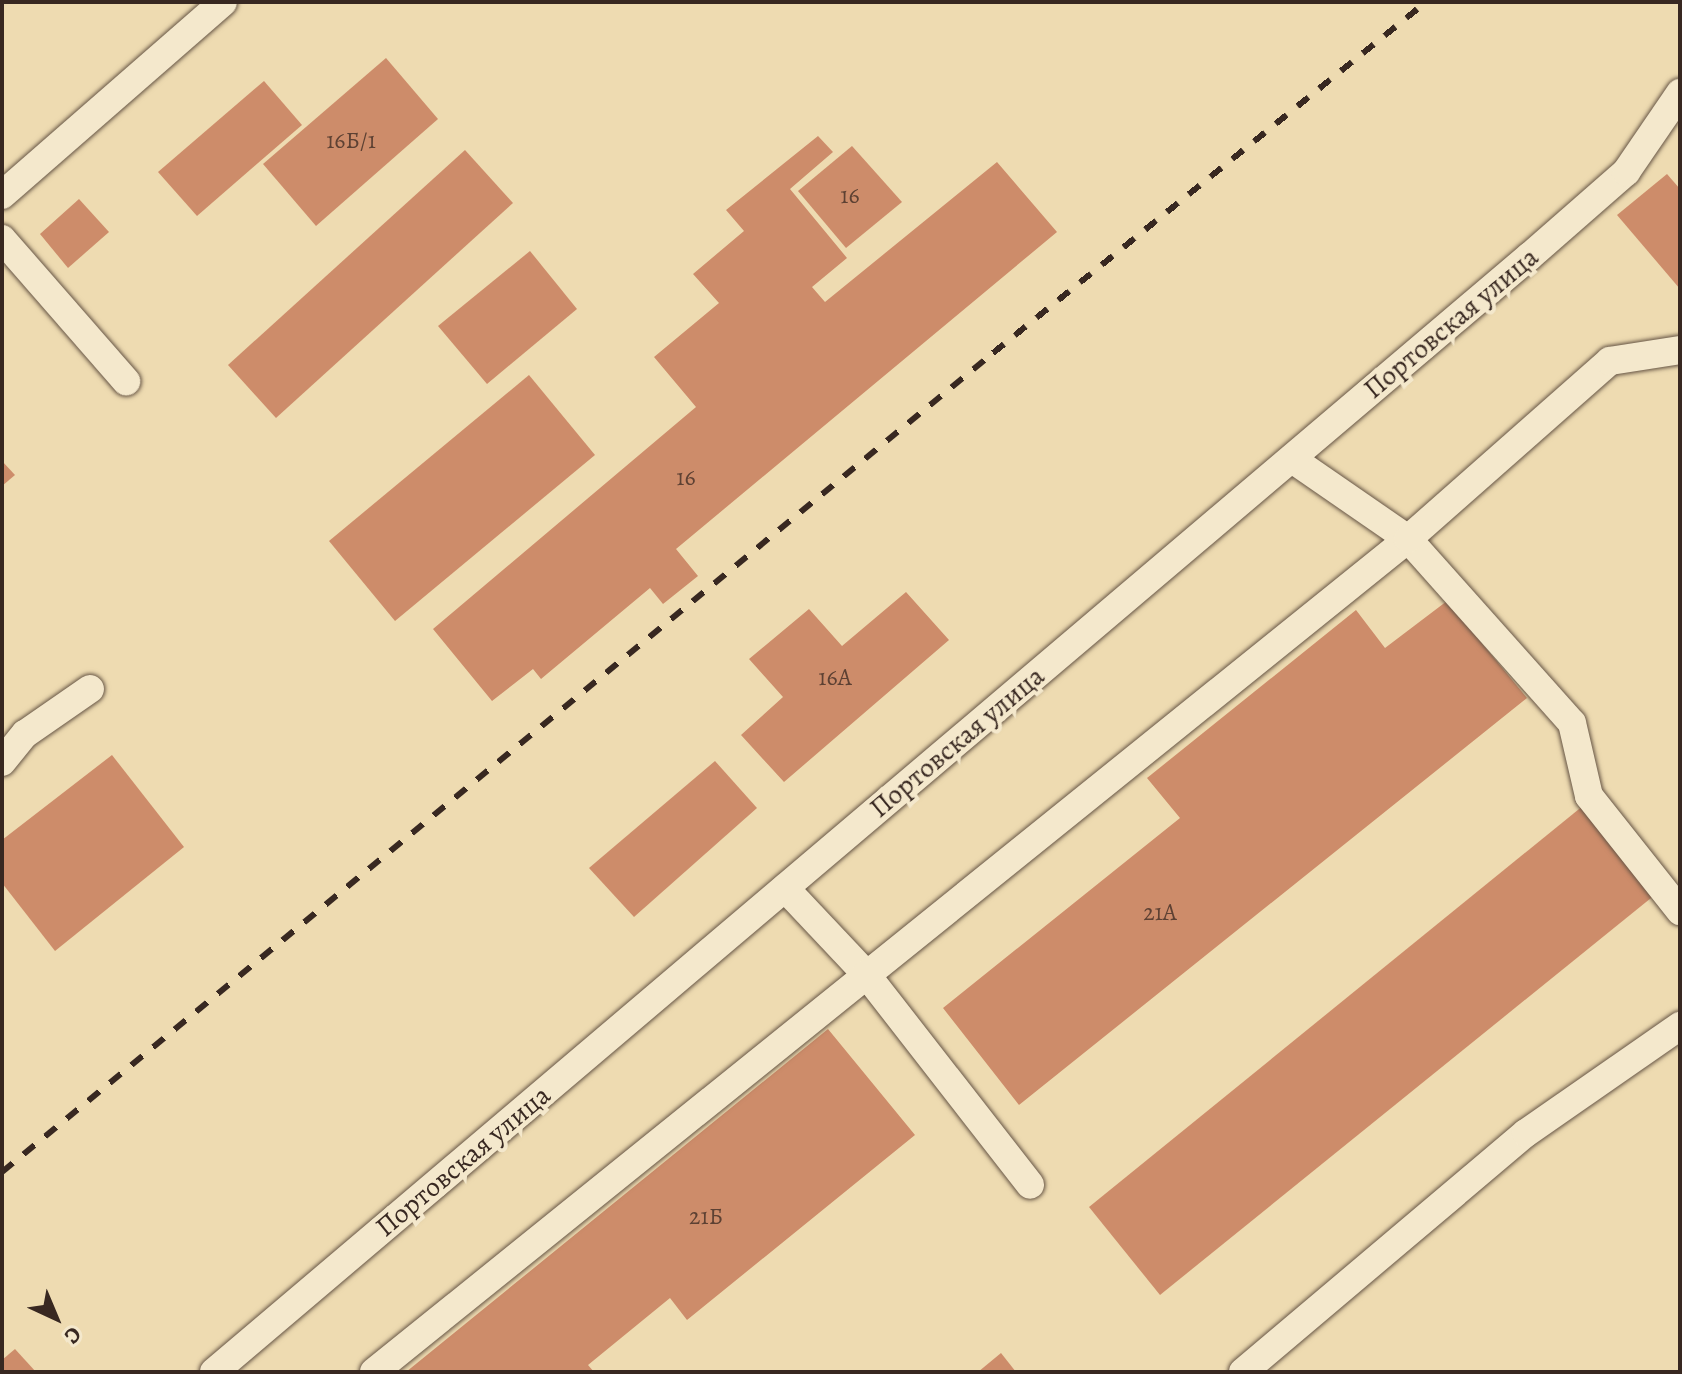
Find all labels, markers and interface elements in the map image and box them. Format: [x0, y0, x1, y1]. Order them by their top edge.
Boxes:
house number: 16Б/1 [326, 127, 376, 155]
house number: 16 [840, 182, 860, 210]
street label: Портовская улица [1357, 240, 1545, 406]
house number: 16 [676, 464, 696, 492]
street label: Портовская улица [863, 659, 1051, 825]
house number: 16А [818, 664, 852, 692]
house number: 21А [1143, 899, 1177, 927]
street label: Портовская улица [369, 1078, 557, 1244]
house number: 21Б [689, 1203, 723, 1231]
north arrow [16, 1278, 96, 1358]
text: С [57, 1320, 88, 1351]

